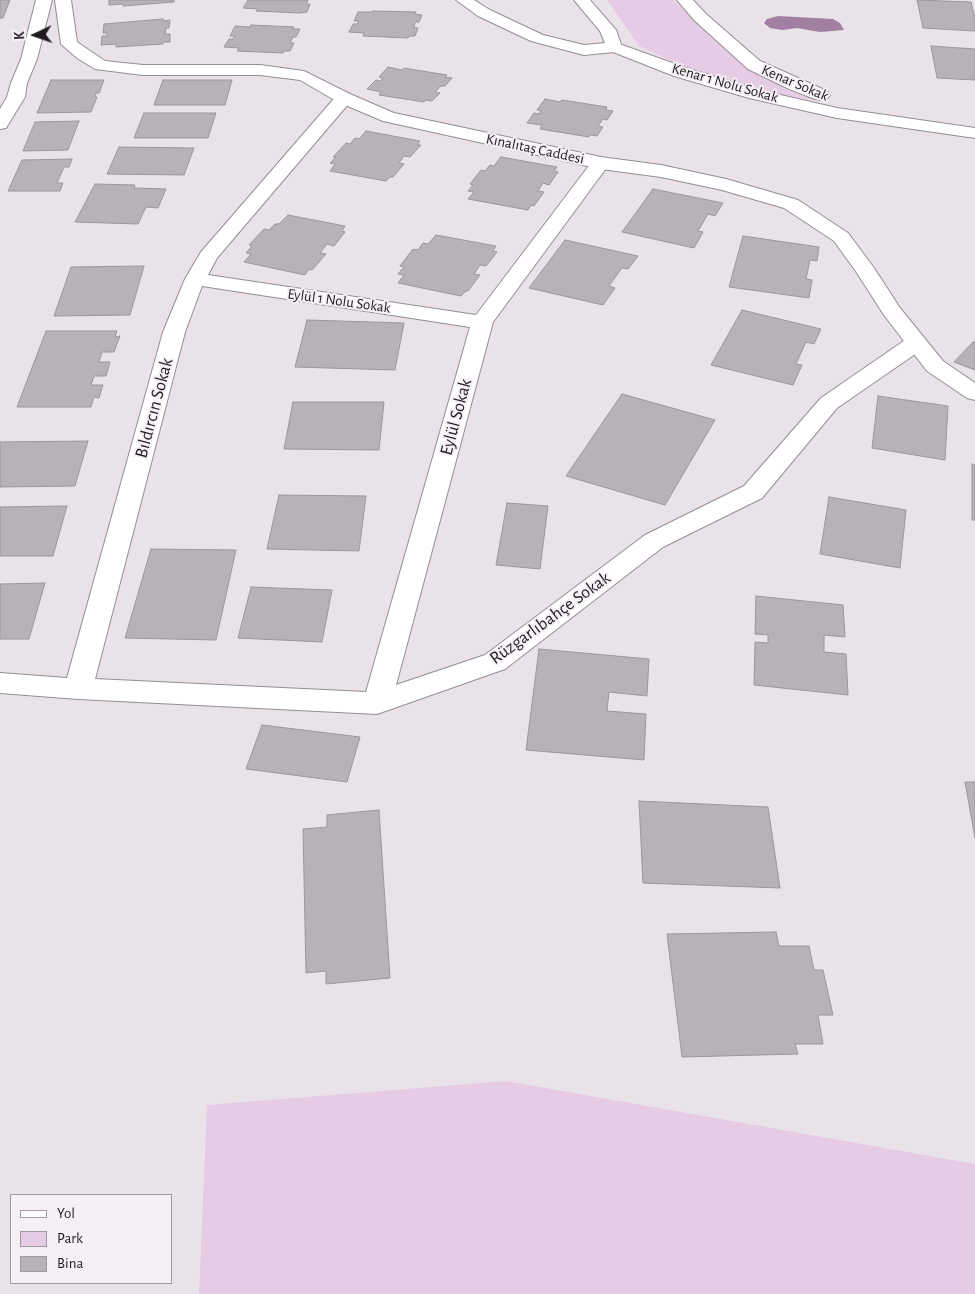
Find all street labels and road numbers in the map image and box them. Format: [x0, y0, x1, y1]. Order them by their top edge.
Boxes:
street label: Kenar 1 Nolu Sokak [670, 59, 780, 107]
street label: Kenar Sokak [759, 61, 831, 105]
street label: Kınalıtaş Caddesi [484, 130, 586, 168]
street label: Eylül 1 Nolu Sokak [286, 285, 392, 317]
street label: Bıldırcın Sokak [130, 356, 178, 460]
street label: Eylül Sokak [435, 376, 477, 458]
street label: Rüzgarlıbahçe Sokak [485, 567, 615, 669]

